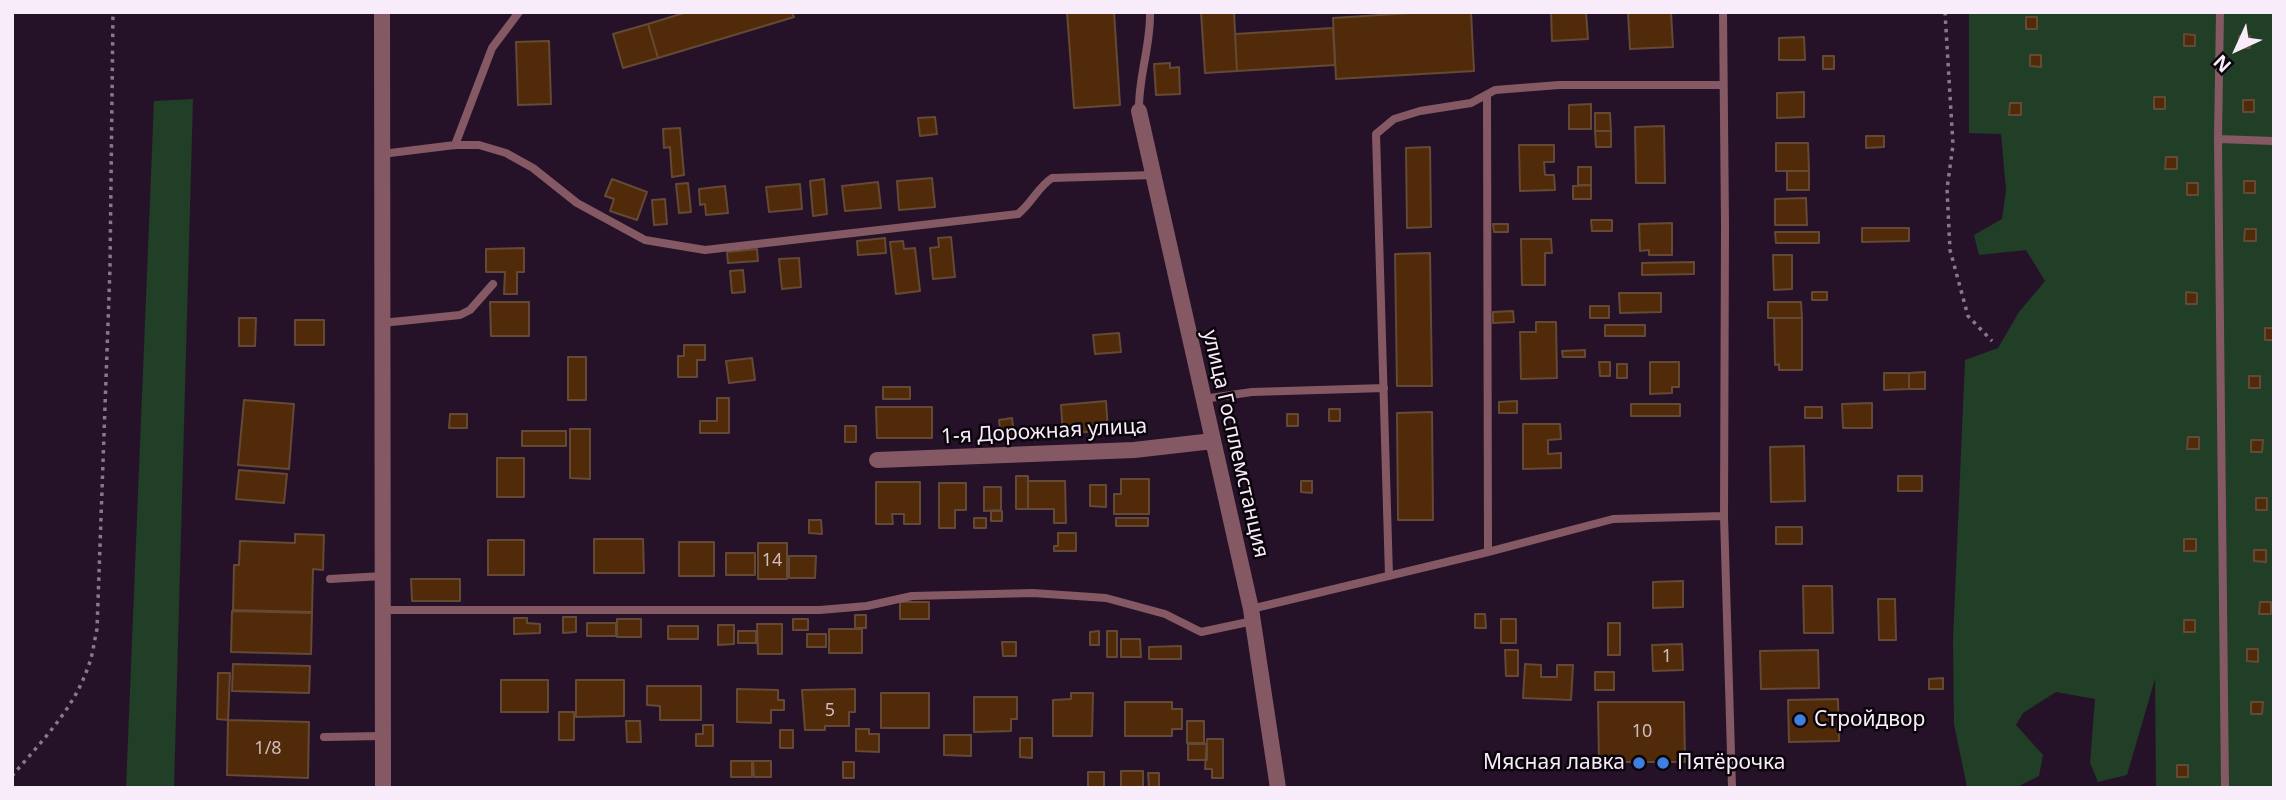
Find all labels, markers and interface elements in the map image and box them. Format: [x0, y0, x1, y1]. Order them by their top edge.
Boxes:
north arrow [2202, 14, 2272, 84]
text: N [2208, 49, 2237, 79]
street label: улица Госплемстанция [1197, 328, 1273, 560]
street label: 1-я Дорожная улица [940, 414, 1148, 450]
house number: 14 [762, 550, 782, 572]
house number: 1 [1662, 646, 1672, 668]
house number: 5 [825, 700, 835, 722]
place label: Стройдвор [1814, 707, 1925, 733]
marker: Стройдвор [1792, 712, 1808, 728]
house number: 10 [1632, 721, 1652, 743]
house number: 1/8 [254, 738, 282, 760]
place label: Мясная лавка [1483, 750, 1625, 776]
place label: Пятёрочка [1677, 750, 1785, 776]
marker: Мясная лавка [1631, 755, 1647, 771]
marker: Пятёрочка [1655, 755, 1671, 771]

